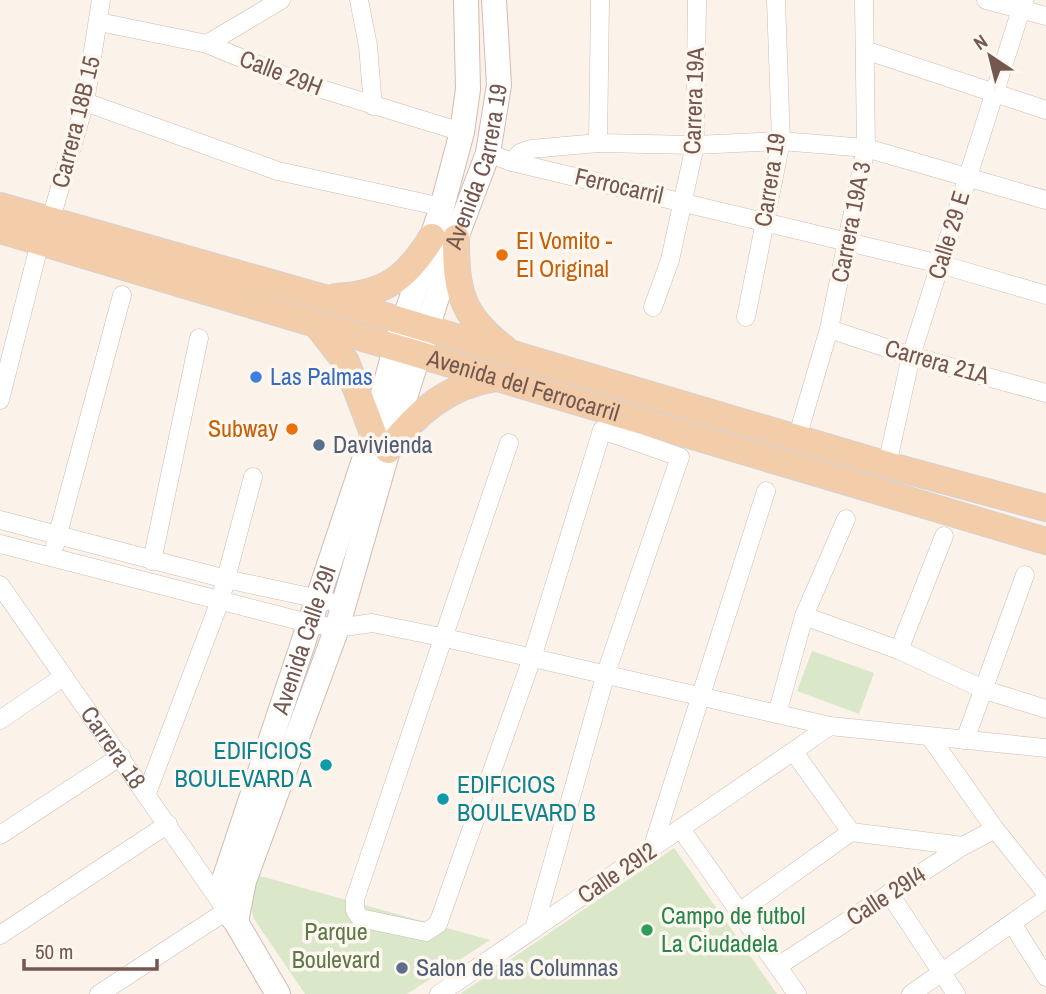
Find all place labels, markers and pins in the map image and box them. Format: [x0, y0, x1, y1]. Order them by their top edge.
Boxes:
place label: El Vomito - El Original [516, 224, 613, 284]
marker: El Vomito - El Original [494, 247, 510, 263]
place label: Las Palmas [270, 360, 373, 392]
marker: Las Palmas [248, 369, 264, 385]
place label: Subway [208, 412, 278, 444]
marker: Subway [284, 421, 300, 437]
place label: Davivienda [333, 428, 433, 460]
marker: Davivienda [311, 437, 327, 453]
place label: EDIFICIOS BOULEVARD A [175, 734, 313, 794]
marker: EDIFICIOS BOULEVARD A [318, 757, 334, 773]
place label: EDIFICIOS BOULEVARD B [457, 768, 596, 828]
marker: EDIFICIOS BOULEVARD B [435, 791, 451, 807]
place label: Campo de futbol La Ciudadela [661, 899, 805, 959]
marker: Campo de futbol La Ciudadela [639, 922, 655, 938]
place label: Salon de las Columnas [416, 951, 618, 983]
marker: Salon de las Columnas [394, 960, 410, 976]

